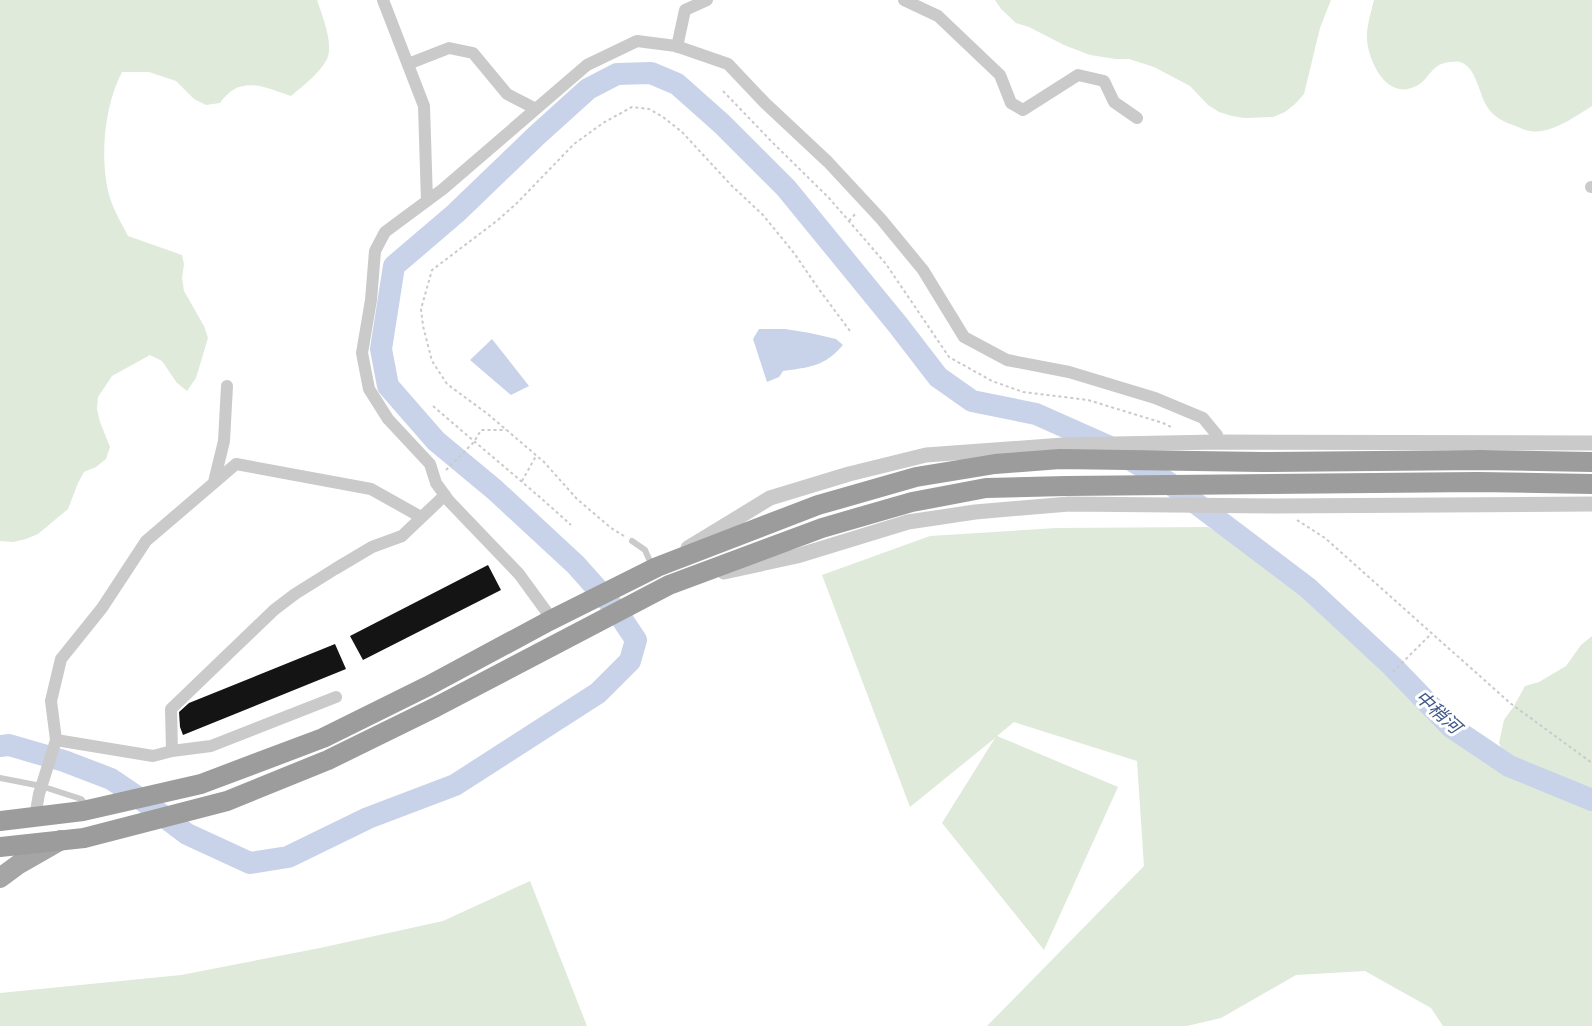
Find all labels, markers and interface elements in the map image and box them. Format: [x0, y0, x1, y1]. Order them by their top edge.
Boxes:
water label: 中稍河 [1411, 687, 1467, 740]

